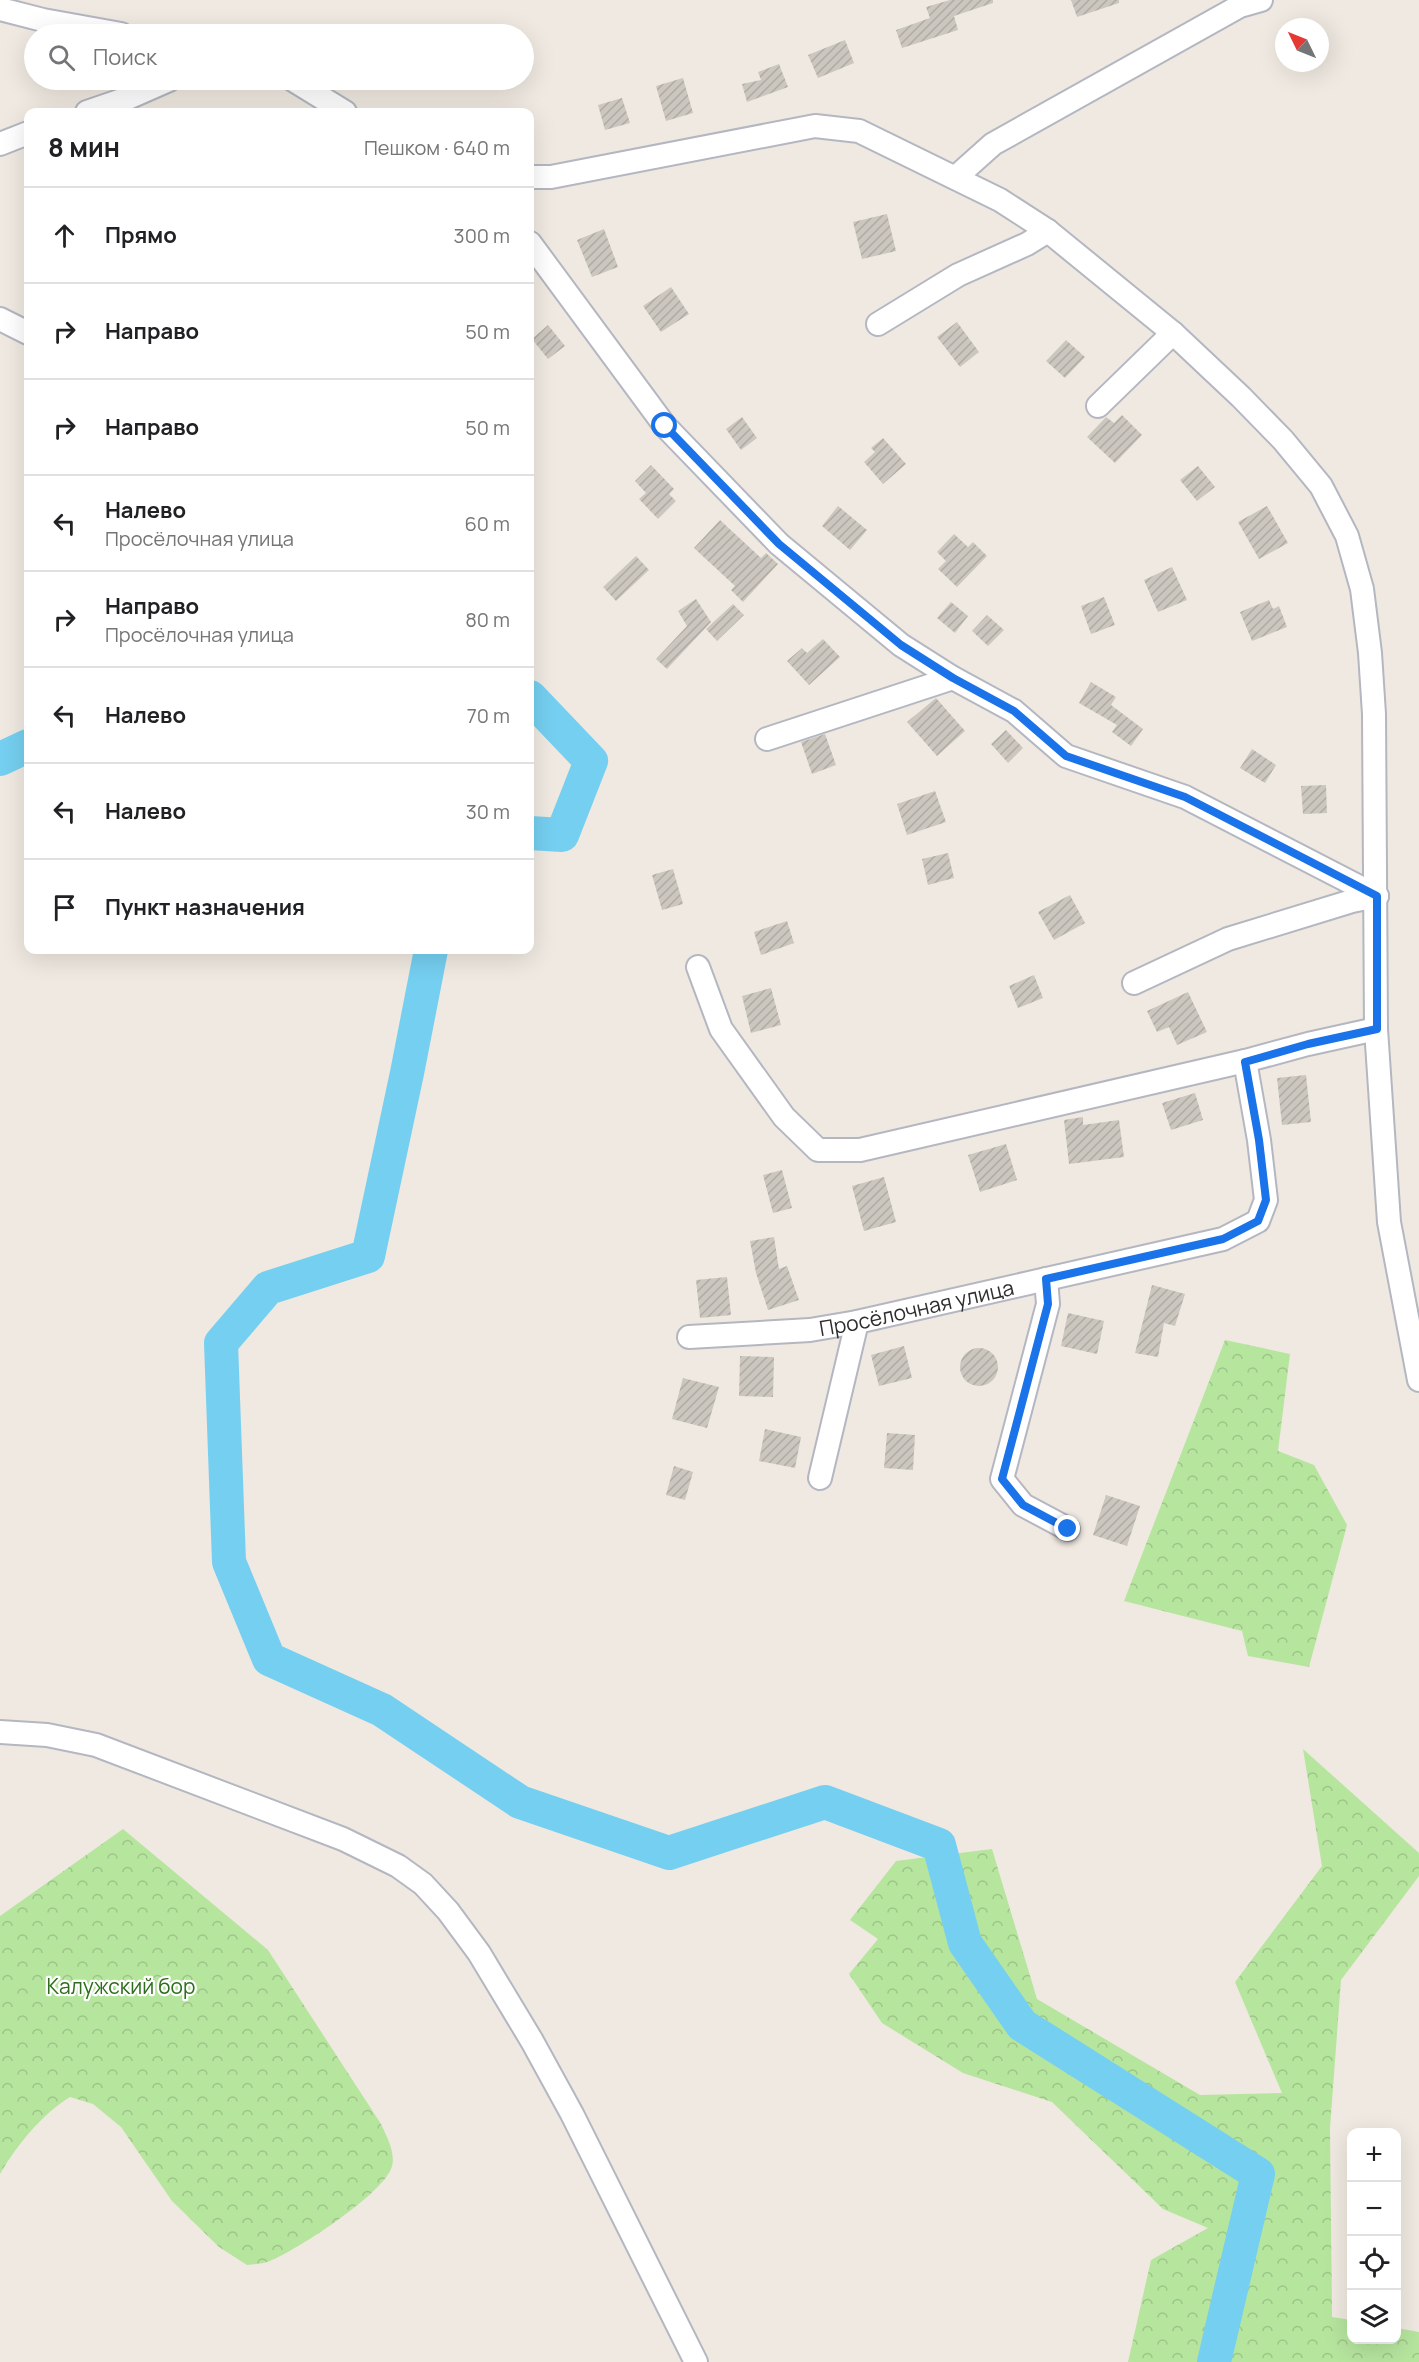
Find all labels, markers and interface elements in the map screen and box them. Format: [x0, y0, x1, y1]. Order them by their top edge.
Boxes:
north arrow [1275, 18, 1329, 72]
search box [24, 24, 534, 90]
icon: search [45, 41, 78, 74]
text: Поиск [93, 42, 157, 72]
text: 8 мин [48, 129, 120, 165]
text: Пешком · 640 m [364, 134, 510, 161]
icon: ahead [48, 219, 81, 252]
text: Прямо [105, 220, 177, 250]
text: 300 m [454, 222, 510, 249]
icon: right [48, 315, 81, 348]
text: Направо [105, 316, 199, 346]
text: 50 m [465, 318, 510, 345]
icon: right [48, 411, 81, 444]
text: Направо [105, 412, 199, 442]
route start [651, 412, 677, 438]
text: 50 m [465, 414, 510, 441]
text: Налево [105, 495, 186, 525]
icon: left [48, 507, 81, 540]
text: 60 m [464, 510, 510, 537]
text: Просёлочная улица [105, 525, 294, 552]
text: Направо [105, 591, 199, 621]
icon: right [48, 603, 81, 636]
text: 80 m [465, 606, 510, 633]
text: Просёлочная улица [105, 621, 294, 648]
icon: left [48, 699, 81, 732]
text: Налево [105, 700, 186, 730]
text: 70 m [467, 702, 510, 729]
icon: left [48, 795, 81, 828]
text: Налево [105, 796, 186, 826]
text: 30 m [466, 798, 510, 825]
icon: arrive [48, 891, 81, 924]
text: Пункт назначения [105, 892, 305, 922]
street label: Просёлочная улица [817, 1273, 1017, 1342]
route end [1054, 1515, 1080, 1541]
park label: Калужский бор [47, 1972, 195, 2000]
map controls [1347, 2128, 1401, 2344]
button: + [1347, 2128, 1401, 2182]
button: − [1347, 2182, 1401, 2236]
button: locate [1347, 2236, 1401, 2290]
button: layers [1347, 2290, 1401, 2344]

